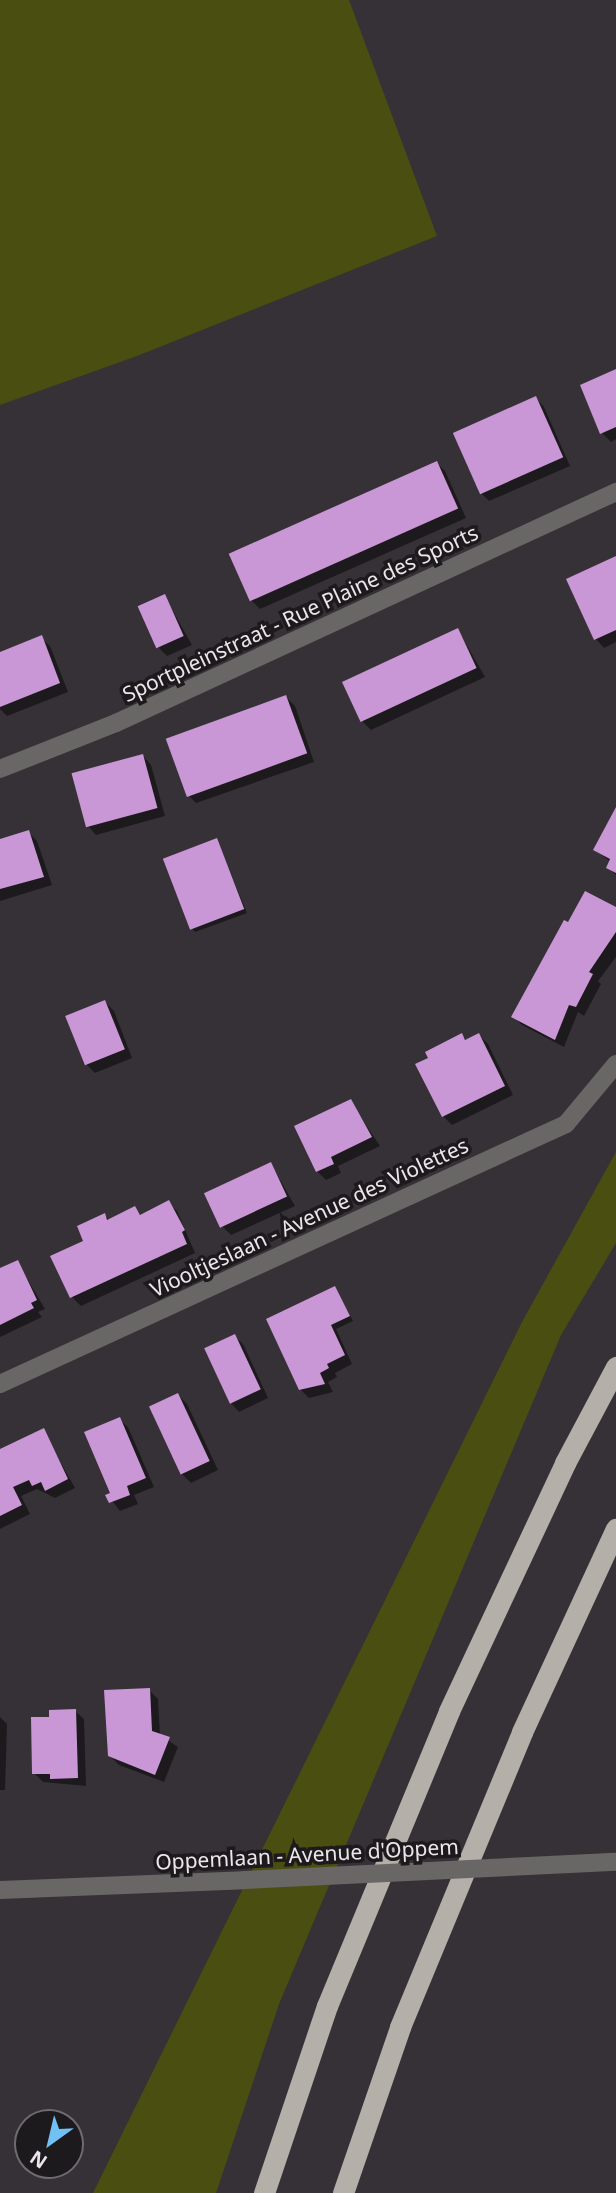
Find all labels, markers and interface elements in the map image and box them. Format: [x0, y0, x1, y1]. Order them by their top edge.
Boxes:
street label: Sportpleinstraat - Rue Plaine des Sports [118, 519, 482, 707]
street label: Viooltjeslaan - Avenue des Violettes [146, 1132, 472, 1302]
street label: Oppemlaan - Avenue d'Oppem [155, 1833, 459, 1875]
north arrow [14, 2109, 84, 2179]
text: N [25, 2145, 52, 2175]

